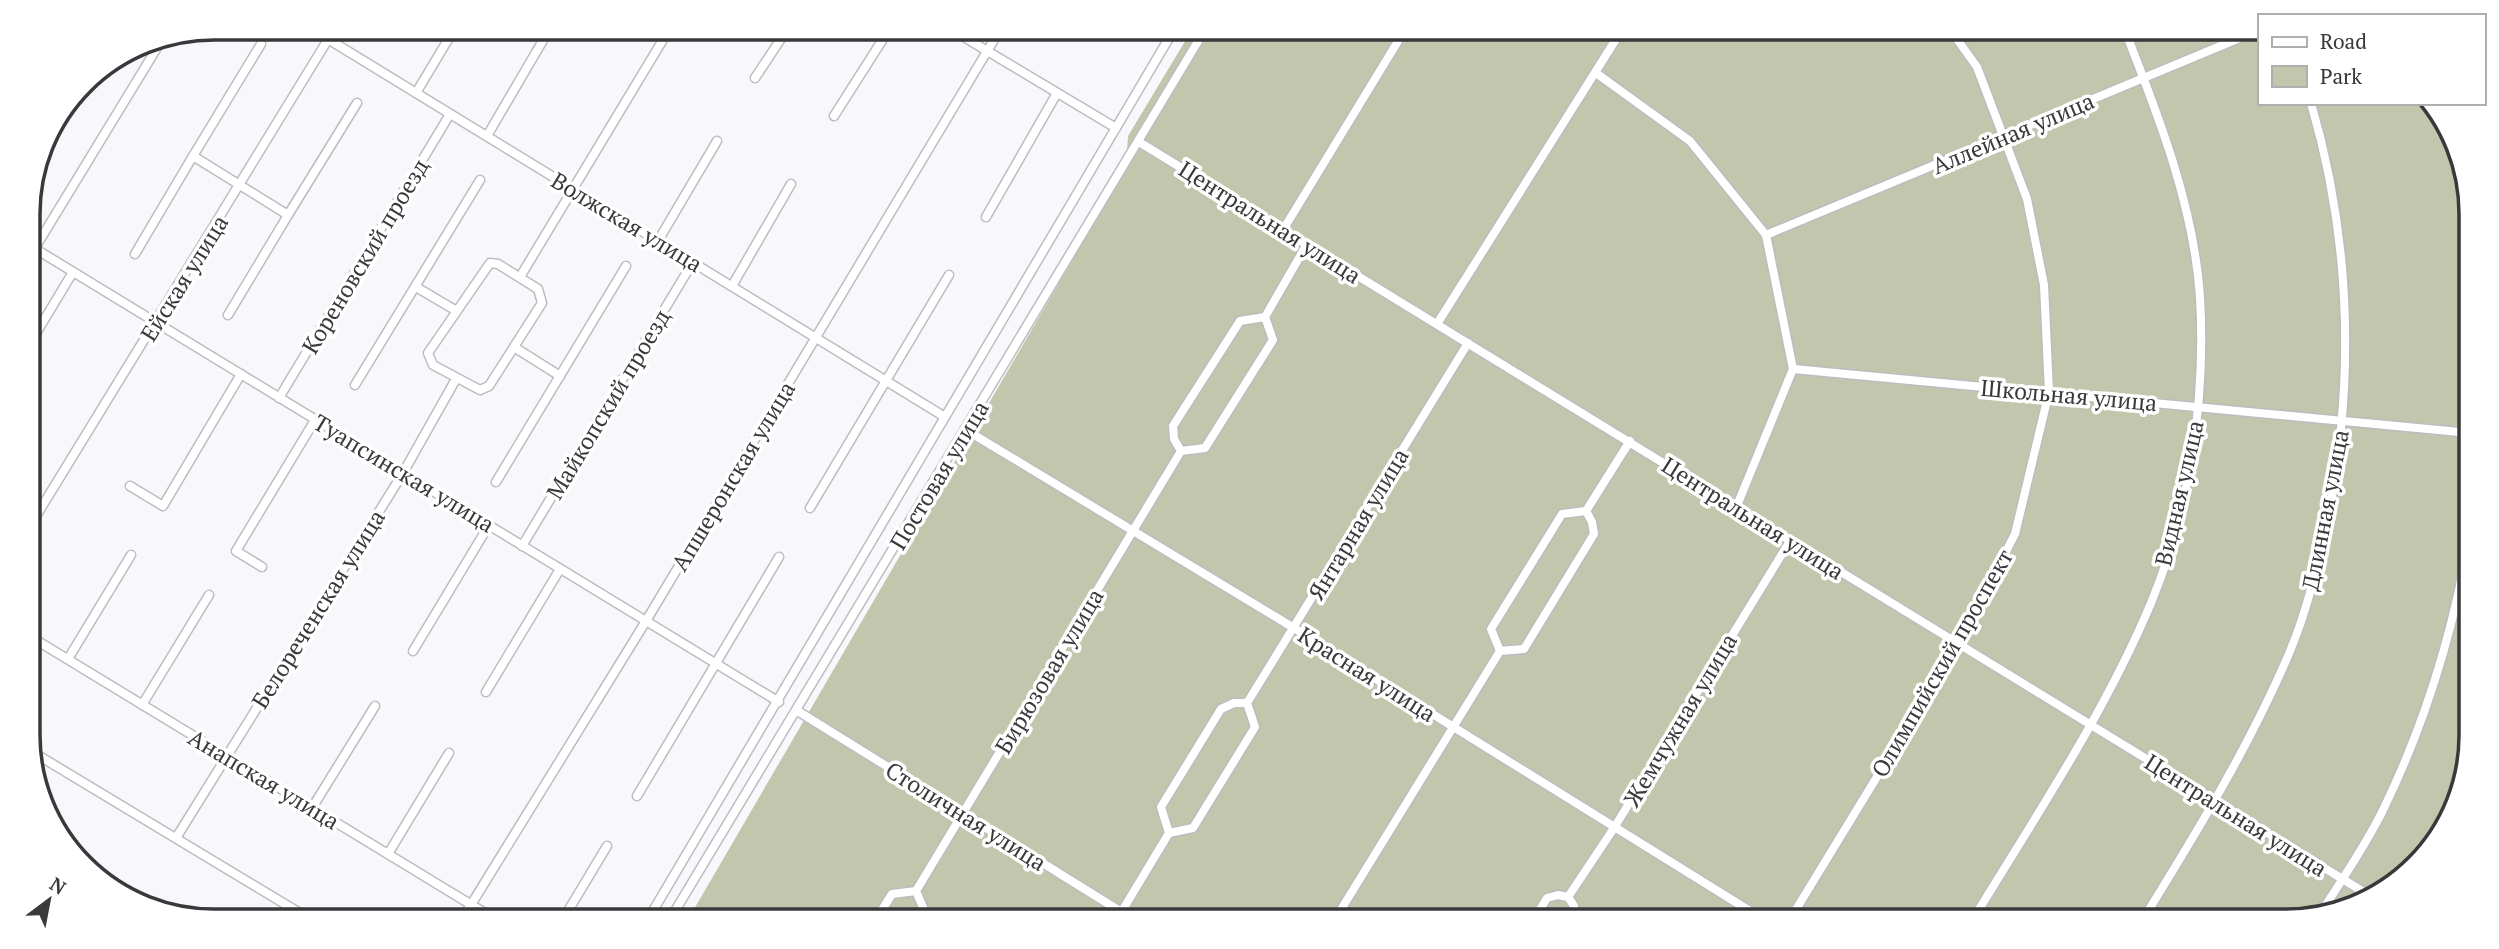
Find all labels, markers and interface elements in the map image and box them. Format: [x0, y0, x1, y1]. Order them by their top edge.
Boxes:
legend [2258, 14, 2485, 105]
text: Road [2320, 27, 2367, 55]
text: Park [2320, 62, 2362, 90]
street label: Аллейная улица [1927, 85, 2099, 181]
street label: Кореновский проезд [294, 153, 436, 359]
street label: Центральная улица [1173, 153, 1367, 291]
street label: Волжская улица [546, 165, 709, 280]
street label: Ейская улица [133, 209, 235, 347]
street label: Майкопский проезд [539, 303, 677, 505]
street label: Школьная улица [1980, 372, 2159, 418]
street label: Апшеронская улица [664, 375, 802, 577]
street label: Постовая улица [882, 394, 996, 555]
street label: Туапсинская улица [308, 407, 501, 540]
street label: Видная улица [2147, 417, 2211, 569]
street label: Длинная улица [2294, 427, 2356, 593]
street label: Янтарная улица [1301, 442, 1416, 606]
street label: Центральная улица [1656, 449, 1850, 587]
street label: Белореченская улица [244, 503, 392, 714]
street label: Олимпийский проспект [1864, 543, 2020, 783]
street label: Бирюзовая улица [987, 582, 1111, 759]
street label: Красная улица [1292, 619, 1442, 729]
street label: Жемчужная улица [1616, 627, 1744, 813]
street label: Анапская улица [183, 722, 346, 837]
street label: Центральная улица [2139, 746, 2333, 884]
street label: Столичная улица [880, 754, 1053, 878]
north arrow [14, 865, 84, 935]
text: N [46, 871, 72, 900]

